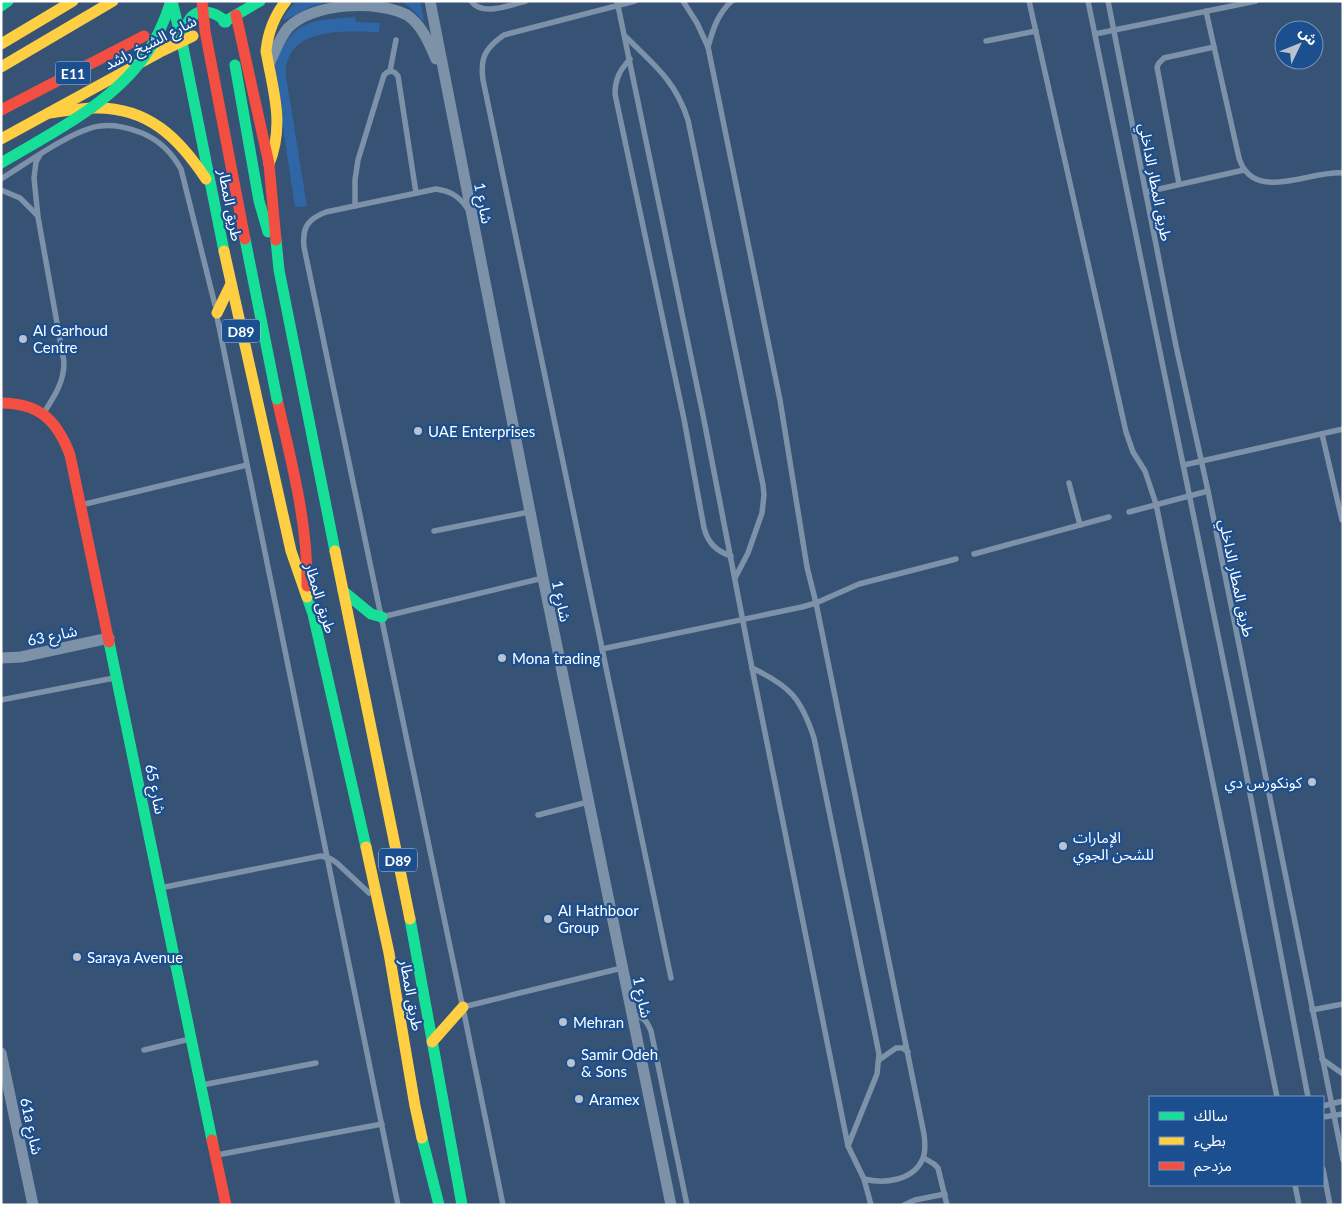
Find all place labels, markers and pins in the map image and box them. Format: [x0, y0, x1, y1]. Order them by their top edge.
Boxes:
place label: Al Garhoud Centre [33, 321, 108, 356]
marker: Al Garhoud Centre [17, 333, 29, 345]
place label: UAE Enterprises [428, 422, 535, 440]
marker: UAE Enterprises [412, 425, 424, 437]
place label: Mona trading [512, 649, 600, 667]
marker: Mona trading [496, 652, 508, 664]
place label: كونكورس دي [1224, 773, 1303, 794]
marker: كونكورس دي [1306, 776, 1318, 788]
place label: الإمارات للشحن الجوي [1073, 828, 1154, 866]
marker: الإمارات للشحن الجوي [1057, 840, 1069, 852]
place label: Al Hathboor Group [558, 901, 639, 936]
marker: Al Hathboor Group [542, 913, 554, 925]
place label: Saraya Avenue [87, 948, 183, 966]
marker: Saraya Avenue [71, 951, 83, 963]
place label: Mehran [573, 1013, 624, 1031]
marker: Mehran [557, 1016, 569, 1028]
place label: Samir Odeh & Sons [581, 1045, 658, 1080]
marker: Samir Odeh & Sons [565, 1057, 577, 1069]
place label: Aramex [589, 1090, 640, 1108]
marker: Aramex [573, 1093, 585, 1105]

